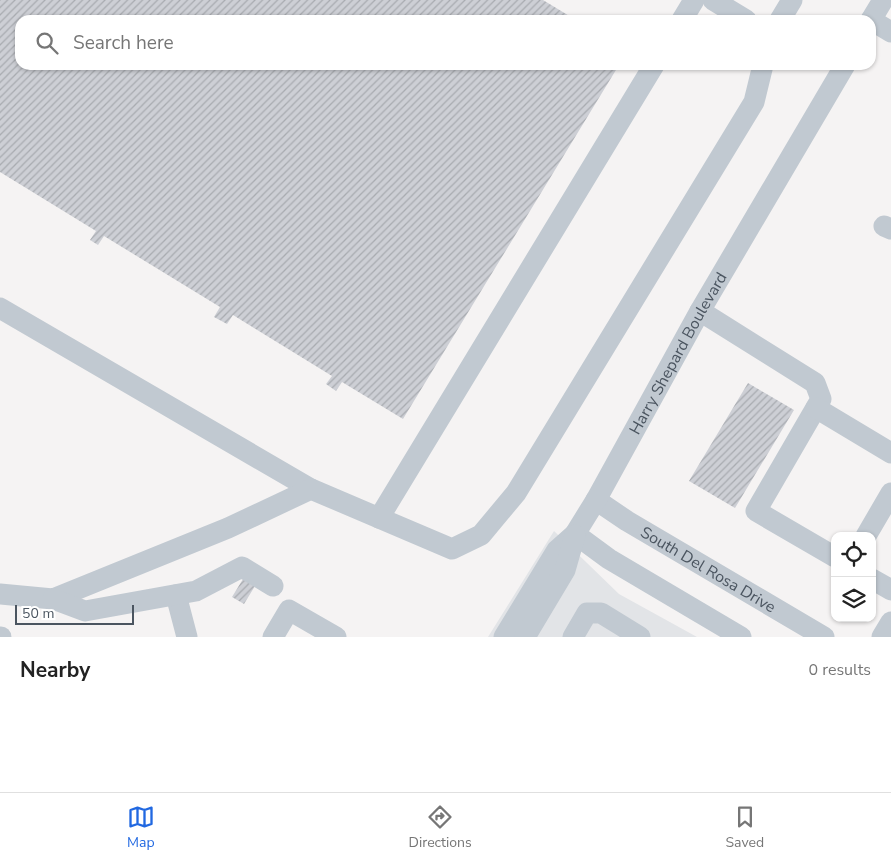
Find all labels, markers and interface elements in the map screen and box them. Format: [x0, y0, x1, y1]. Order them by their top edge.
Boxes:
search box [15, 15, 876, 70]
icon: search [33, 29, 61, 57]
text: Search here [73, 30, 174, 56]
street label: Harry Shepard Boulevard [624, 268, 733, 439]
street label: South Del Rosa Drive [636, 521, 780, 618]
map controls [831, 532, 876, 622]
button: locate [831, 532, 876, 577]
button: layers [831, 577, 876, 622]
scale bar [15, 602, 134, 625]
text: 50 m [22, 604, 54, 623]
text: Nearby [20, 656, 90, 684]
text: 0 results [809, 659, 871, 681]
tab: Map [127, 803, 155, 852]
tab: Directions [409, 803, 472, 852]
tab: Saved [725, 803, 764, 852]

